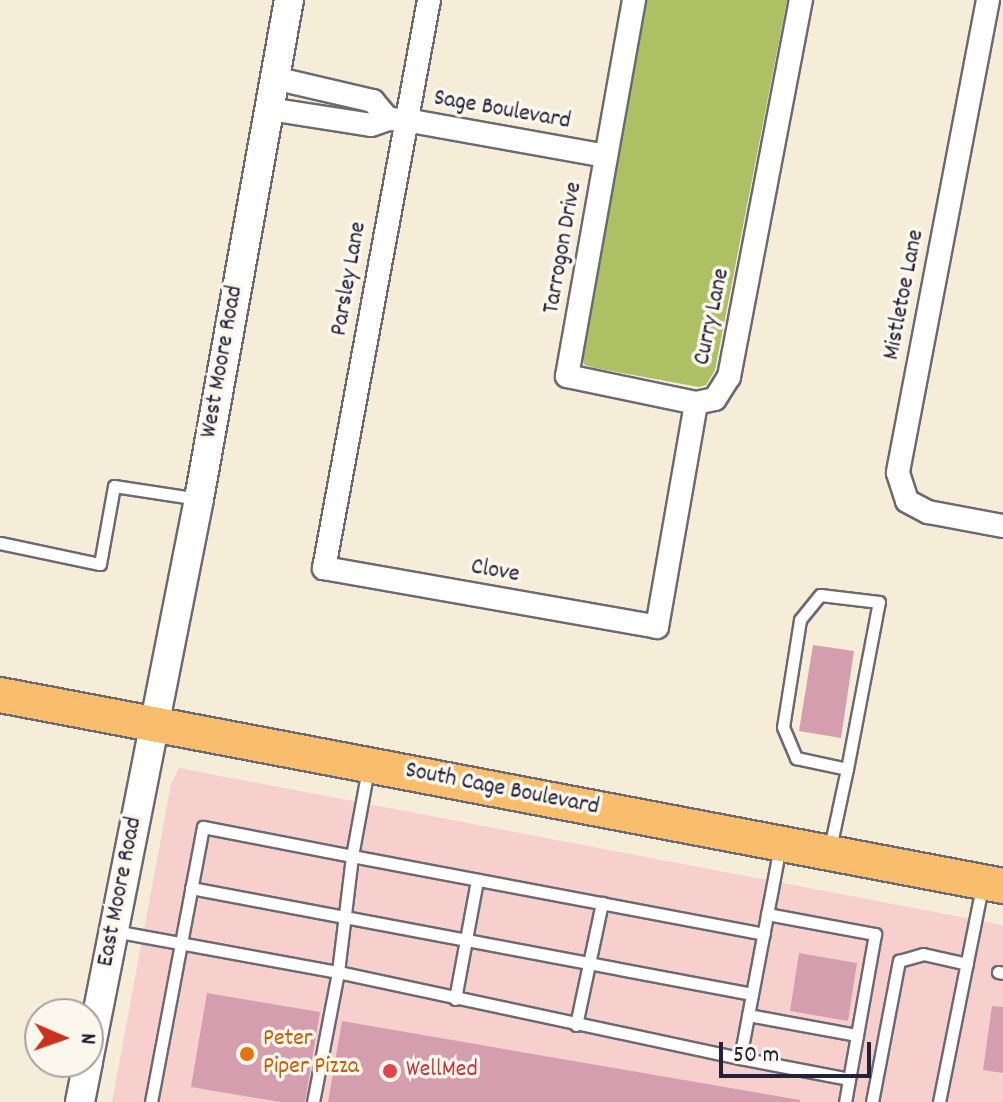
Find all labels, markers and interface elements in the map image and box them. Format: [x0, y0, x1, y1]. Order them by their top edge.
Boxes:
street label: Sage Boulevard [431, 85, 573, 137]
street label: Tarrogon Drive [538, 180, 590, 316]
street label: Parsley Lane [326, 220, 374, 338]
street label: Mistletoe Lane [878, 227, 932, 363]
street label: Curry Lane [689, 266, 737, 368]
street label: West Moore Road [195, 284, 251, 440]
street label: Clove [468, 554, 522, 590]
street label: South Cage Boulevard [403, 757, 601, 823]
street label: East Moore Road [92, 815, 150, 969]
north arrow [24, 998, 104, 1078]
place label: Peter Piper Pizza [263, 1026, 359, 1082]
scale bar [723, 1026, 875, 1076]
text: N [71, 1033, 102, 1045]
text: 50 m [733, 1039, 779, 1073]
marker: Peter Piper Pizza [238, 1045, 256, 1063]
place label: WellMed [406, 1057, 478, 1085]
marker: WellMed [381, 1062, 399, 1080]

